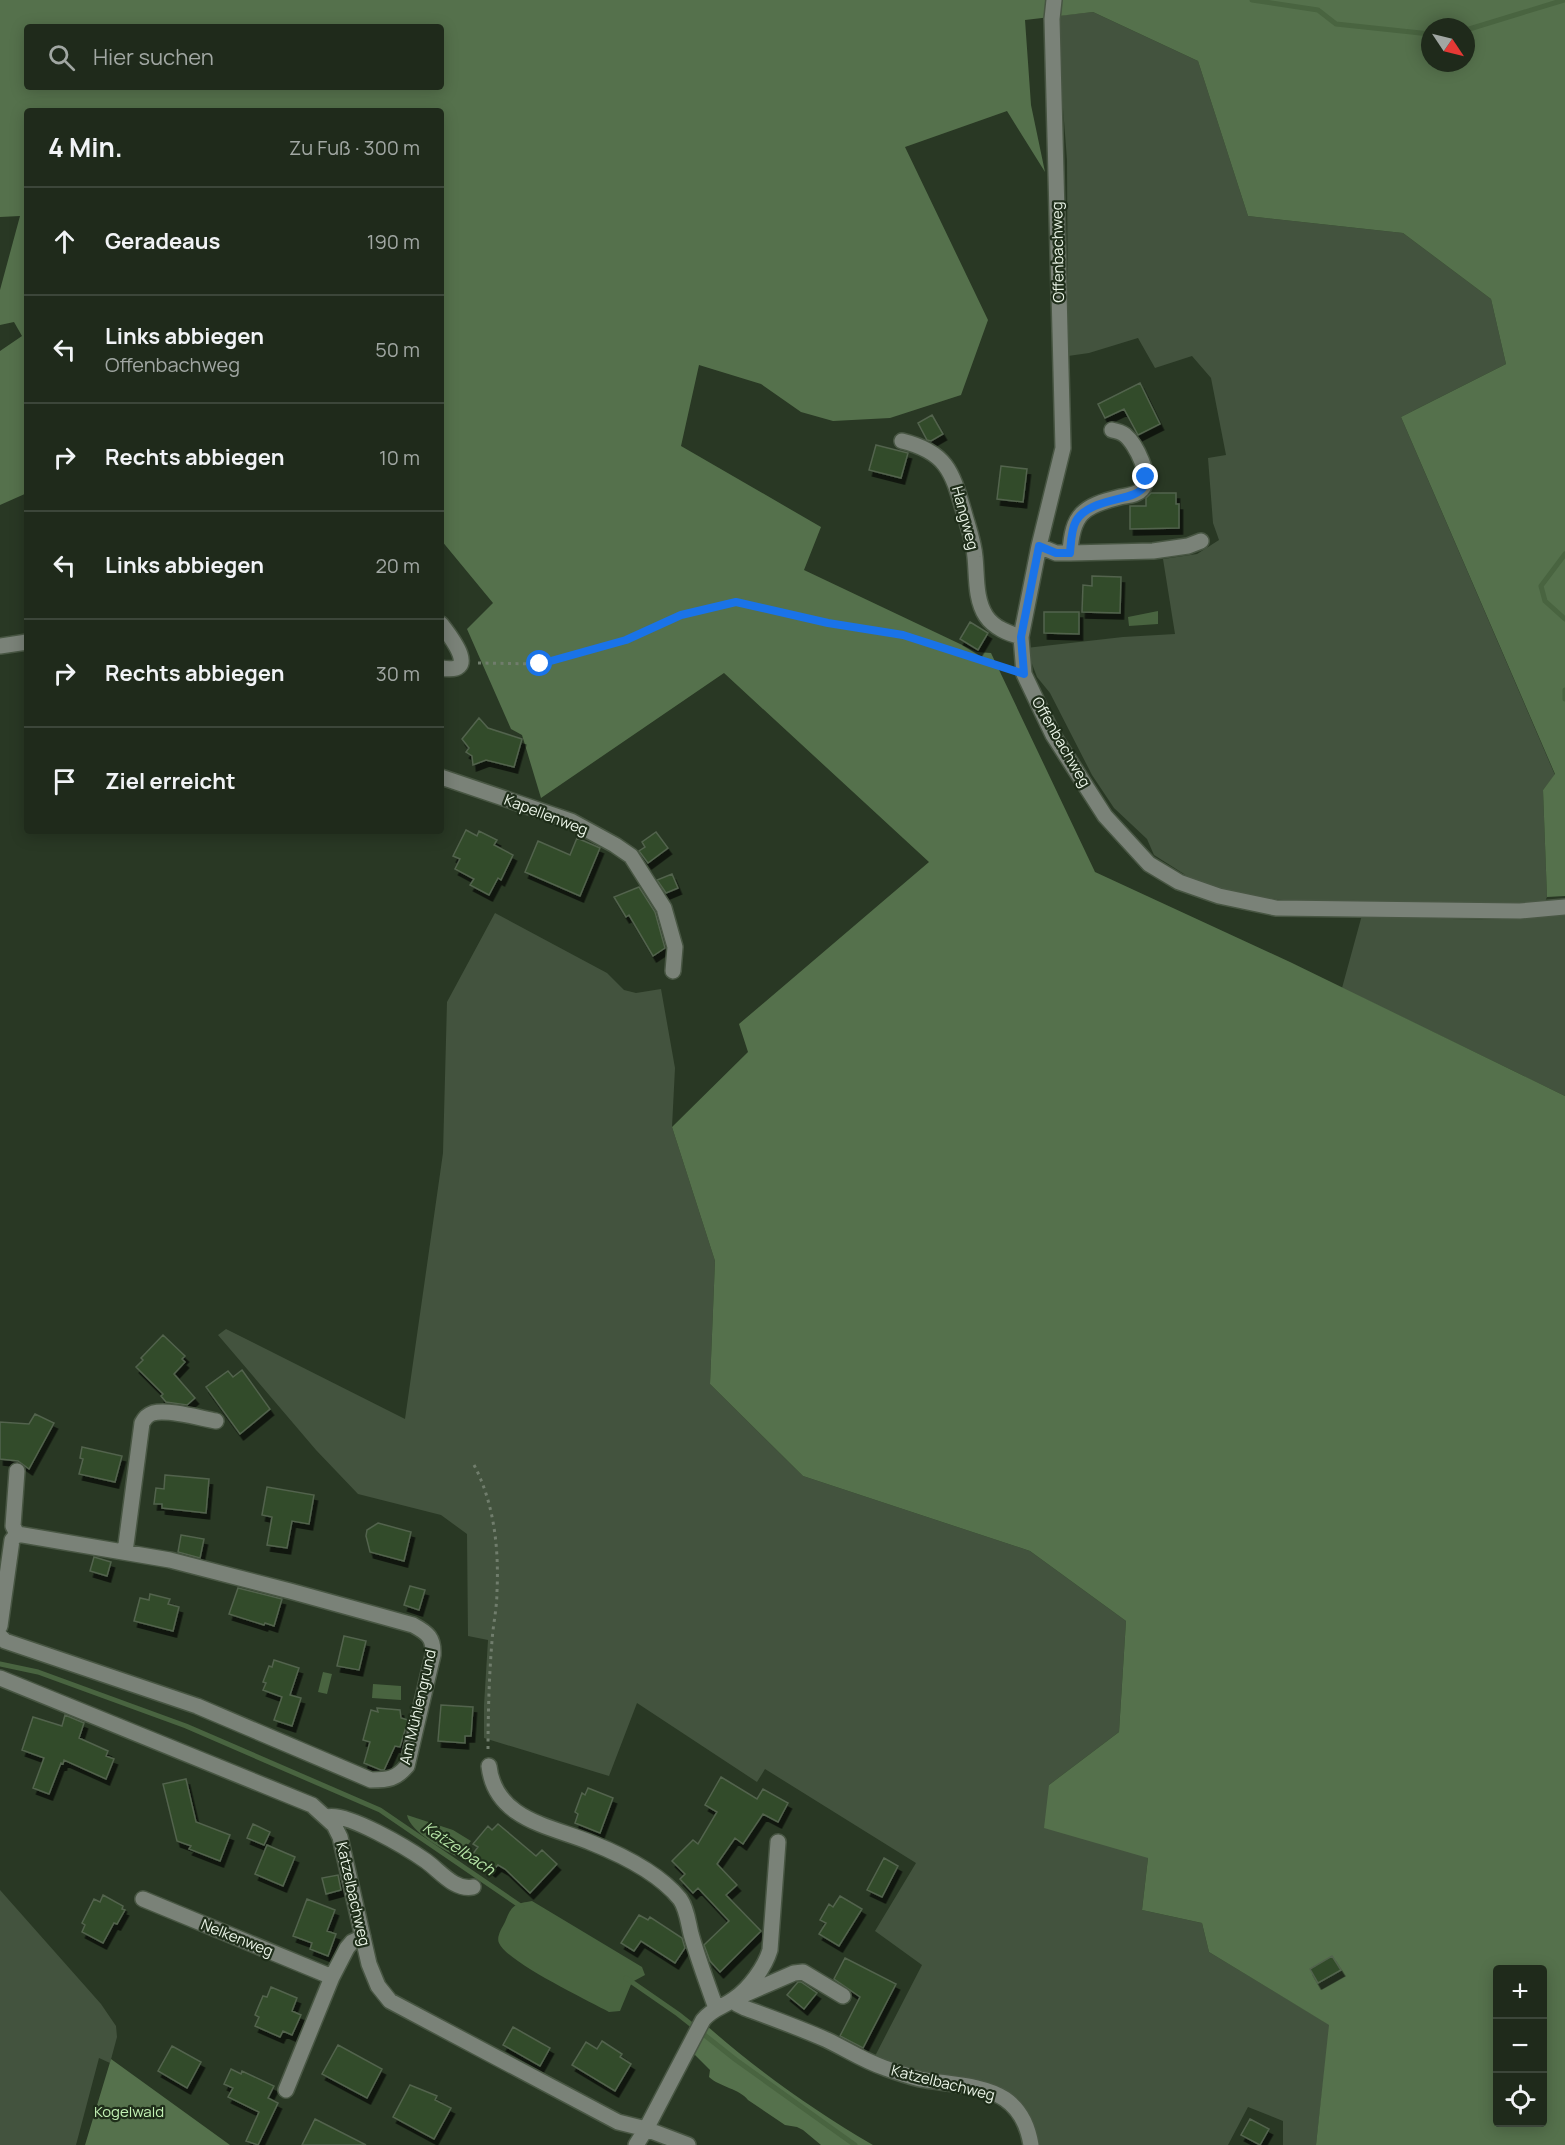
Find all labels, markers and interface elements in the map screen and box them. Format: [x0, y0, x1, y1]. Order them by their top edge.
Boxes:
north arrow [1421, 18, 1475, 72]
search box [24, 24, 444, 90]
icon: search [45, 41, 78, 74]
text: Hier suchen [93, 42, 214, 72]
text: 4 Min. [48, 129, 123, 165]
text: Zu Fuß · 300 m [289, 134, 420, 161]
street label: Offenbachweg [1046, 201, 1069, 303]
icon: ahead [48, 225, 81, 258]
text: Geradeaus [105, 226, 220, 256]
text: 190 m [367, 228, 420, 255]
text: Links abbiegen [105, 321, 264, 351]
icon: left [48, 333, 81, 366]
text: 50 m [375, 336, 420, 363]
text: Offenbachweg [105, 351, 240, 378]
icon: right [48, 441, 81, 474]
text: Rechts abbiegen [105, 442, 284, 472]
text: 10 m [379, 444, 420, 471]
route end [1132, 463, 1158, 489]
street label: Hangweg [947, 484, 984, 552]
icon: left [48, 549, 81, 582]
text: Links abbiegen [105, 550, 264, 580]
text: 20 m [375, 552, 420, 579]
route start [526, 650, 552, 676]
icon: right [48, 657, 81, 690]
text: Rechts abbiegen [105, 658, 284, 688]
text: 30 m [376, 660, 420, 687]
street label: Offenbachweg [1027, 693, 1096, 791]
icon: arrive [48, 765, 81, 798]
text: Ziel erreicht [105, 766, 236, 796]
street label: Kapellenweg [501, 789, 591, 840]
street label: Am Mühlengrund [394, 1647, 441, 1767]
water label: Katzelbach [419, 1816, 500, 1880]
street label: Katzelbachweg [331, 1840, 376, 1948]
street label: Nelkenweg [198, 1914, 276, 1962]
map controls [1493, 1965, 1547, 2127]
button: + [1493, 1965, 1547, 2019]
button: − [1493, 2019, 1547, 2073]
street label: Katzelbachweg [889, 2059, 997, 2106]
button: locate [1493, 2073, 1547, 2127]
park label: Kogelwald [94, 2101, 164, 2122]

